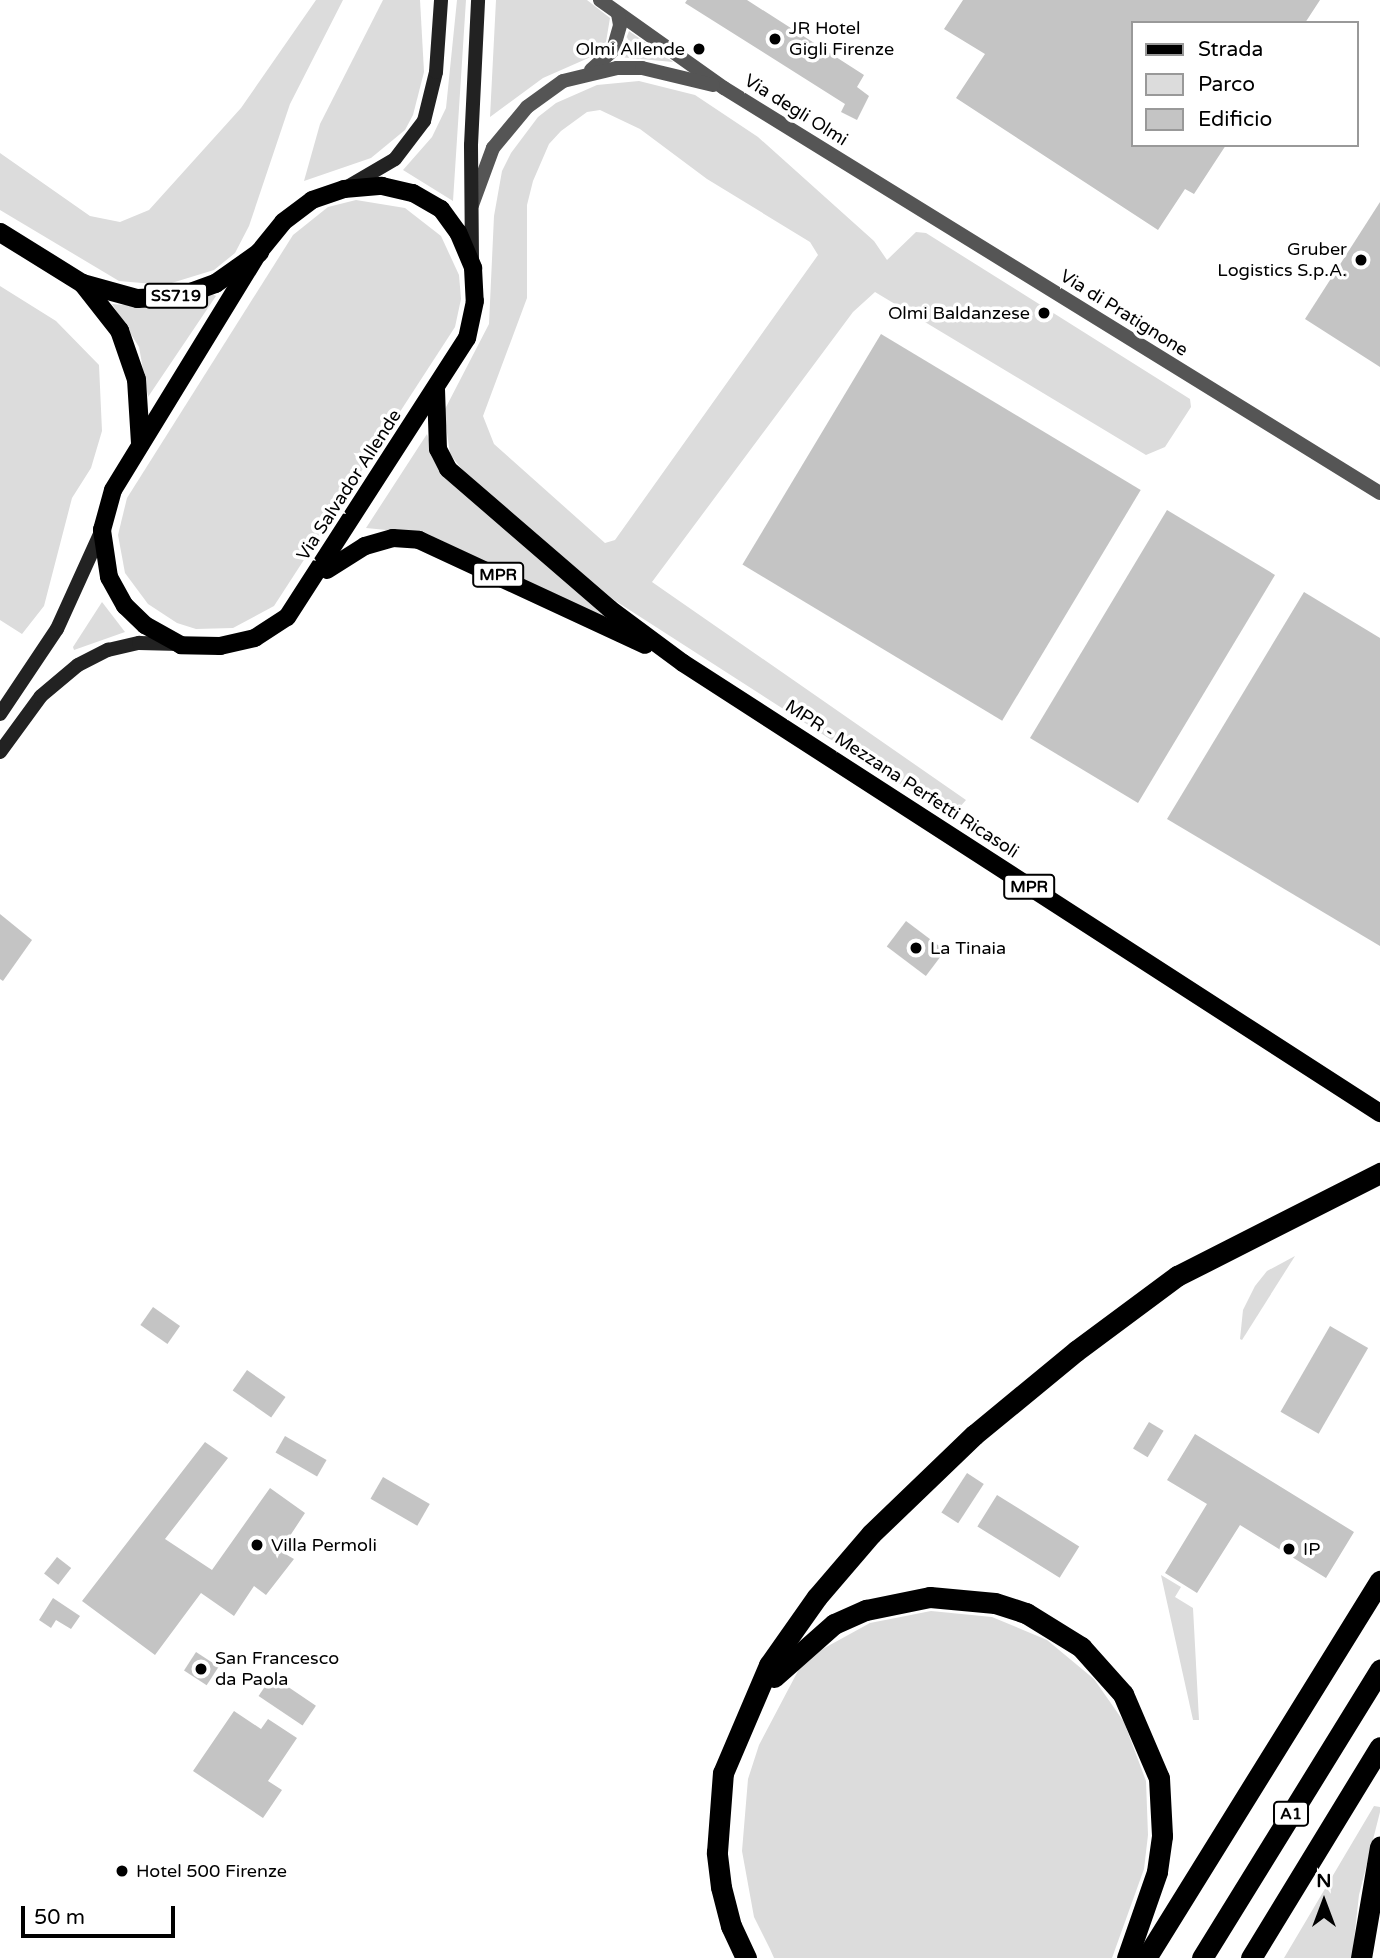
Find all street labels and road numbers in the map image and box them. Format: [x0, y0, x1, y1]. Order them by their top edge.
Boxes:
street label: Via degli Olmi [740, 70, 852, 150]
street label: Via di Pratignone [1056, 265, 1192, 361]
road number: SS719 [143, 284, 209, 308]
street label: Via Salvador Allende [292, 405, 406, 565]
road number: MPR [472, 562, 524, 588]
street label: MPR - Mezzana Perfetti Ricasoli [781, 695, 1023, 863]
road number: MPR [1003, 874, 1055, 900]
road number: A1 [1272, 1802, 1310, 1826]

